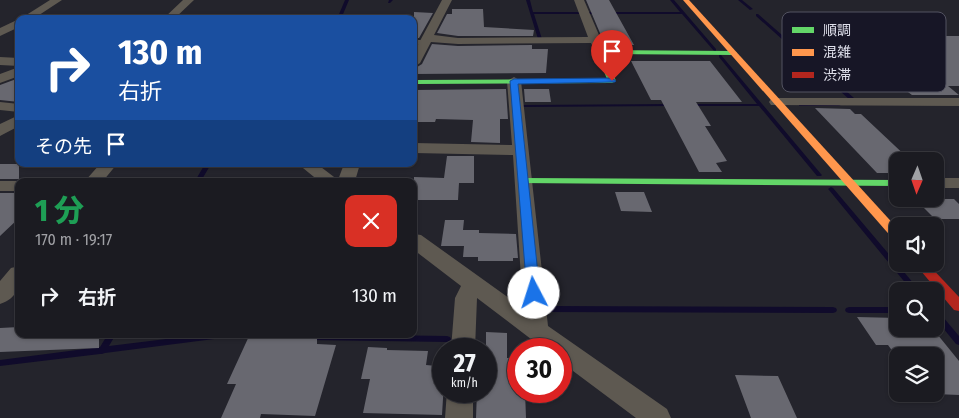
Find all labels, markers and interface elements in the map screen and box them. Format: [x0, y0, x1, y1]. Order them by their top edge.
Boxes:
legend [782, 12, 946, 92]
text: 順調 [823, 22, 851, 39]
pin [591, 30, 633, 81]
text: 130 m [118, 31, 202, 73]
icon: right [35, 35, 100, 100]
icon: arrive [598, 37, 626, 65]
text: 混雑 [823, 44, 851, 61]
text: 渋滞 [823, 67, 851, 84]
text: 右折 [118, 78, 162, 105]
icon: arrive [102, 130, 130, 158]
text: その先 [35, 135, 92, 158]
north arrow [889, 152, 944, 208]
map controls [889, 152, 944, 402]
text: 1 分 [35, 193, 84, 229]
button: close [345, 195, 397, 247]
button: sound [889, 217, 944, 272]
text: 170 m · 19:17 [35, 230, 112, 249]
position arrow [507, 266, 559, 318]
icon: right [35, 282, 63, 310]
button: search [889, 282, 944, 337]
text: 130 m [352, 284, 397, 307]
text: 右折 [78, 286, 116, 309]
speed limit sign: 30 [507, 338, 572, 403]
button: layers [889, 347, 944, 402]
text: 27 [453, 349, 476, 379]
text: km/h [451, 376, 478, 390]

